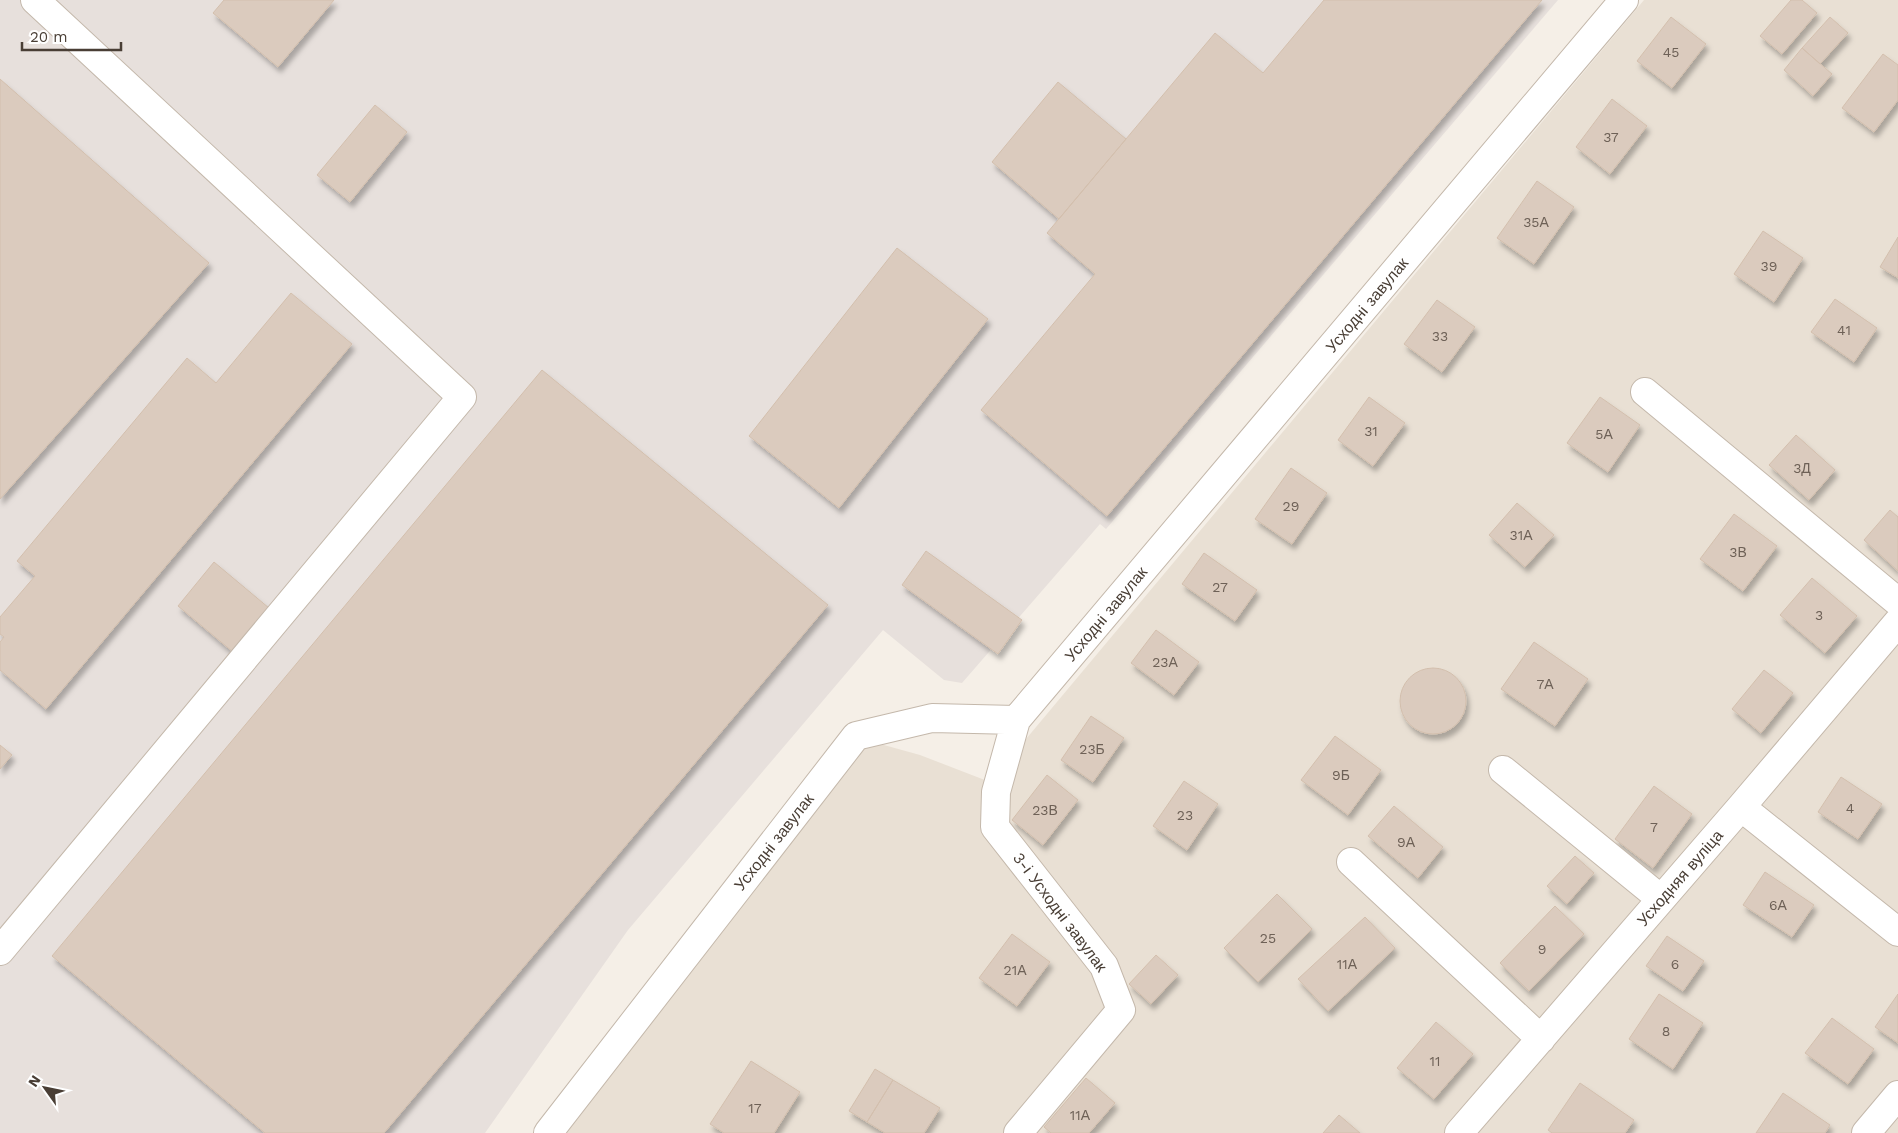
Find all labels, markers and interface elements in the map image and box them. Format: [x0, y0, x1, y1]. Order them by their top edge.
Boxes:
scale bar [22, 20, 121, 52]
text: 20 m [30, 28, 68, 46]
house number: 45 [1663, 44, 1679, 60]
house number: 37 [1603, 129, 1619, 145]
house number: 35А [1523, 214, 1549, 230]
street label: Усходні завулак [1322, 253, 1413, 356]
house number: 39 [1761, 258, 1777, 274]
house number: 41 [1837, 322, 1851, 338]
house number: 33 [1432, 328, 1448, 344]
house number: 31 [1364, 423, 1378, 439]
house number: 5А [1595, 426, 1613, 442]
house number: 3Д [1793, 460, 1811, 476]
house number: 29 [1283, 498, 1299, 514]
house number: 31А [1510, 527, 1533, 543]
house number: 3В [1729, 544, 1747, 560]
street label: Усходні завулак [1061, 562, 1152, 665]
house number: 27 [1212, 579, 1228, 595]
house number: 3 [1815, 607, 1823, 623]
house number: 23А [1152, 654, 1178, 670]
house number: 7А [1536, 676, 1554, 692]
house number: 23Б [1079, 741, 1105, 757]
house number: 9Б [1332, 767, 1350, 783]
street label: Усходні завулак [730, 789, 818, 894]
house number: 4 [1846, 800, 1854, 816]
house number: 23В [1032, 802, 1058, 818]
house number: 23 [1177, 807, 1193, 823]
house number: 7 [1650, 819, 1658, 835]
street label: Усходняя вуліца [1633, 826, 1727, 930]
house number: 9А [1397, 834, 1416, 850]
street label: 3-і Усходні завулак [1009, 849, 1112, 976]
house number: 6А [1769, 897, 1788, 913]
house number: 25 [1260, 930, 1276, 946]
house number: 9 [1538, 941, 1546, 957]
house number: 11А [1337, 956, 1358, 972]
house number: 6 [1671, 956, 1679, 972]
house number: 21А [1004, 962, 1027, 978]
house number: 8 [1662, 1023, 1670, 1039]
house number: 11 [1430, 1053, 1440, 1069]
north arrow [20, 1063, 70, 1113]
text: N [25, 1072, 44, 1090]
house number: 17 [748, 1100, 762, 1116]
house number: 11А [1070, 1107, 1091, 1123]

